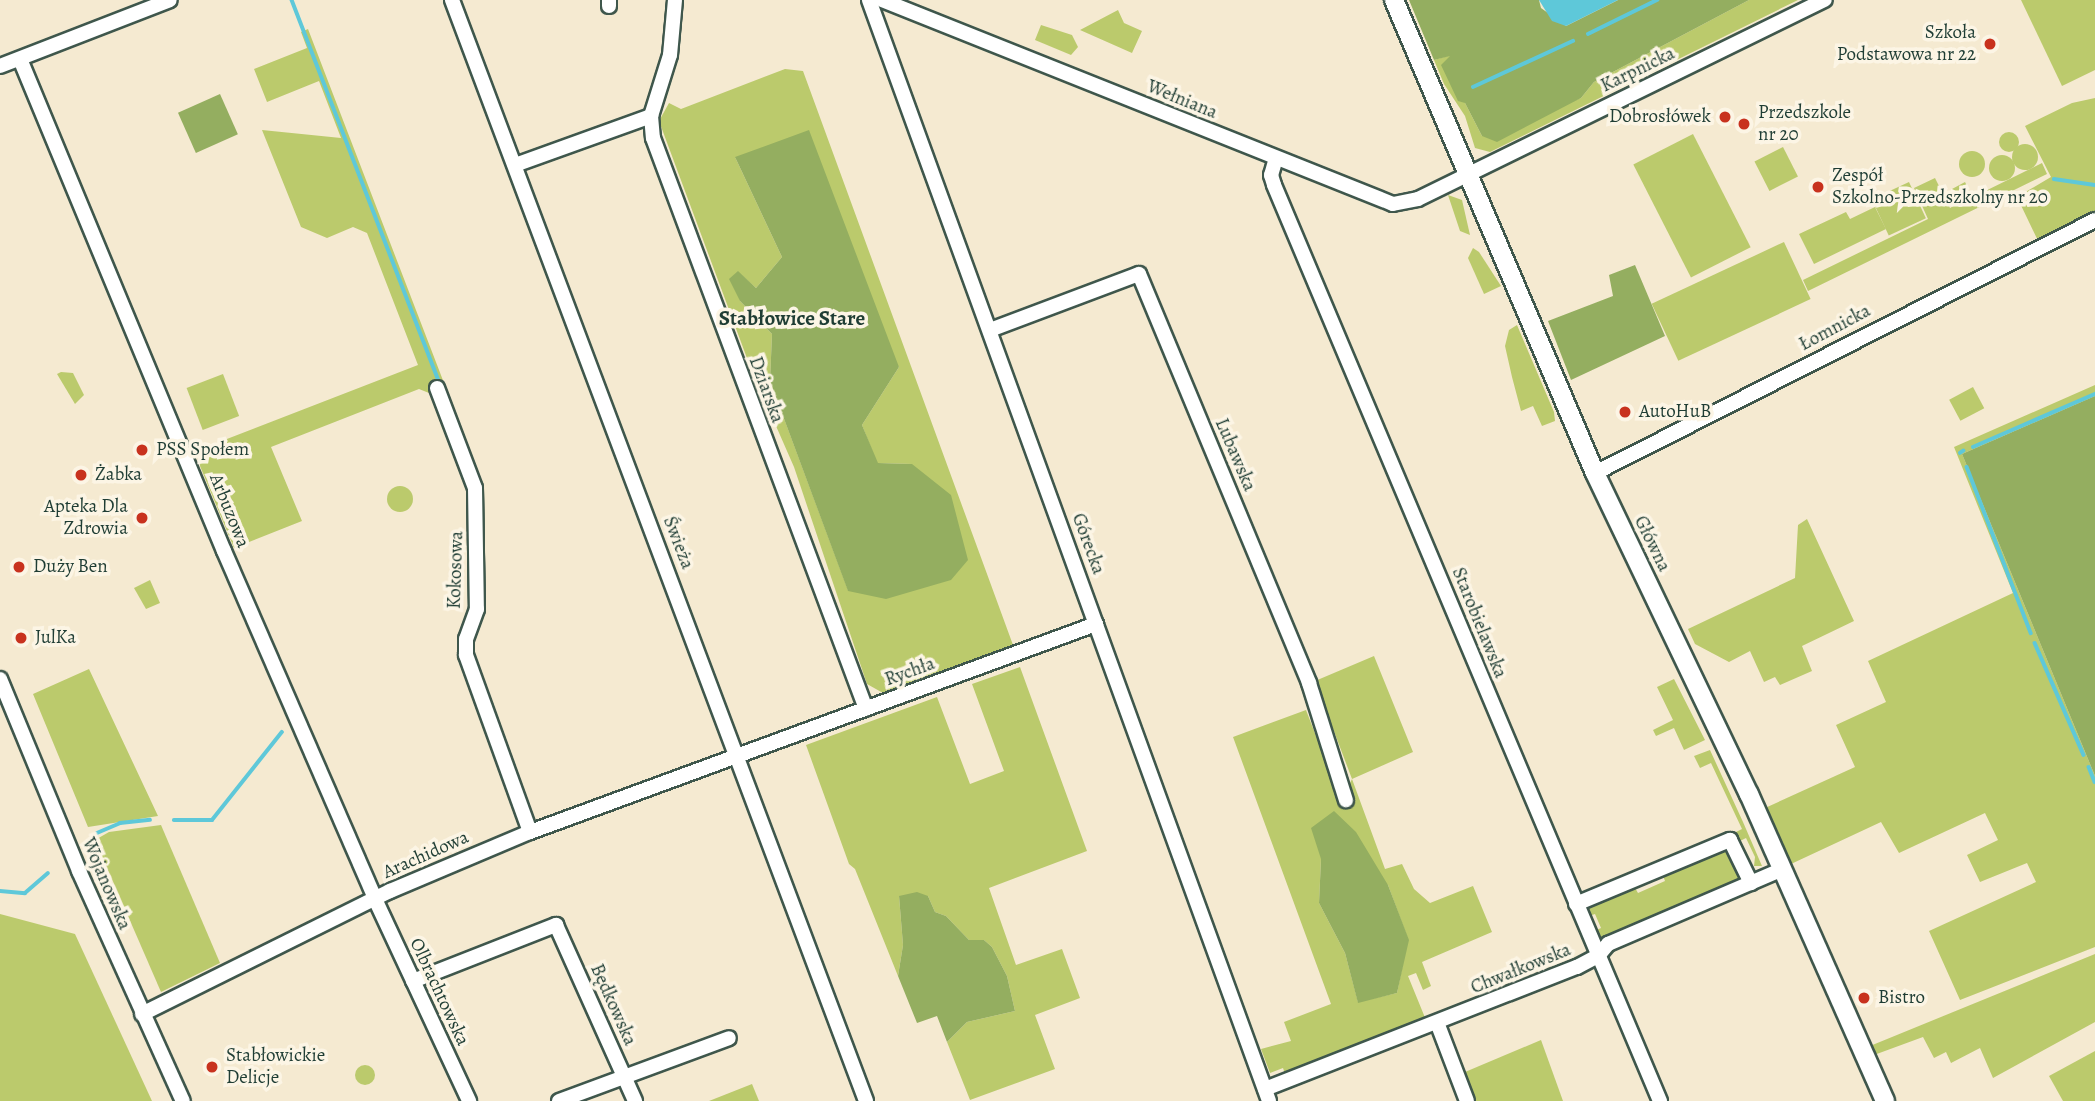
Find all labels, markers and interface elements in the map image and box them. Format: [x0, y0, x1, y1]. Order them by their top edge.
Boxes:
place label: Szkoła Podstawowa nr 22 [1837, 22, 1976, 66]
marker: Szkoła Podstawowa nr 22 [1982, 36, 1998, 52]
street label: Karpnicka [1597, 42, 1679, 98]
street label: Wełniana [1144, 76, 1220, 124]
place label: Przedszkole nr 20 [1758, 102, 1851, 146]
place label: Dobrosłówek [1609, 106, 1711, 128]
marker: Dobrosłówek [1717, 109, 1733, 125]
marker: Przedszkole nr 20 [1736, 116, 1752, 132]
place label: Zespół Szkolno-Przedszkolny nr 20 [1832, 165, 2048, 209]
marker: Zespół Szkolno-Przedszkolny nr 20 [1810, 179, 1826, 195]
street label: Łomnicka [1795, 300, 1875, 356]
district label: Stabłowice Stare [719, 305, 865, 331]
street label: Dziarska [743, 354, 789, 426]
place label: AutoHuB [1639, 401, 1711, 423]
marker: AutoHuB [1617, 404, 1633, 420]
street label: Lubawska [1209, 415, 1261, 495]
place label: PSS Społem [156, 439, 249, 461]
marker: PSS Społem [134, 442, 150, 458]
place label: Żabka [95, 464, 142, 486]
marker: Żabka [73, 467, 89, 483]
street label: Arbuzowa [204, 471, 254, 551]
place label: Apteka Dla Zdrowia [44, 496, 128, 540]
marker: Apteka Dla Zdrowia [134, 510, 150, 526]
street label: Górecka [1066, 510, 1110, 578]
street label: Główna [1629, 512, 1675, 576]
street label: Świeża [658, 513, 698, 573]
street label: Kokosowa [443, 531, 469, 609]
place label: Duży Ben [33, 556, 108, 578]
marker: Duży Ben [11, 559, 27, 575]
street label: Starobielawska [1446, 564, 1512, 682]
place label: JulKa [35, 627, 76, 649]
marker: JulKa [13, 630, 29, 646]
street label: Rychła [882, 652, 938, 692]
street label: Arachidowa [380, 826, 472, 884]
street label: Wojanowska [76, 835, 136, 933]
street label: Olbrachtowska [404, 935, 474, 1049]
street label: Chwałkowska [1468, 939, 1574, 999]
street label: Będkowska [585, 961, 641, 1049]
place label: Bistro [1878, 987, 1925, 1009]
marker: Bistro [1856, 990, 1872, 1006]
place label: Stabłowickie Delicje [226, 1045, 325, 1089]
marker: Stabłowickie Delicje [204, 1059, 220, 1075]

